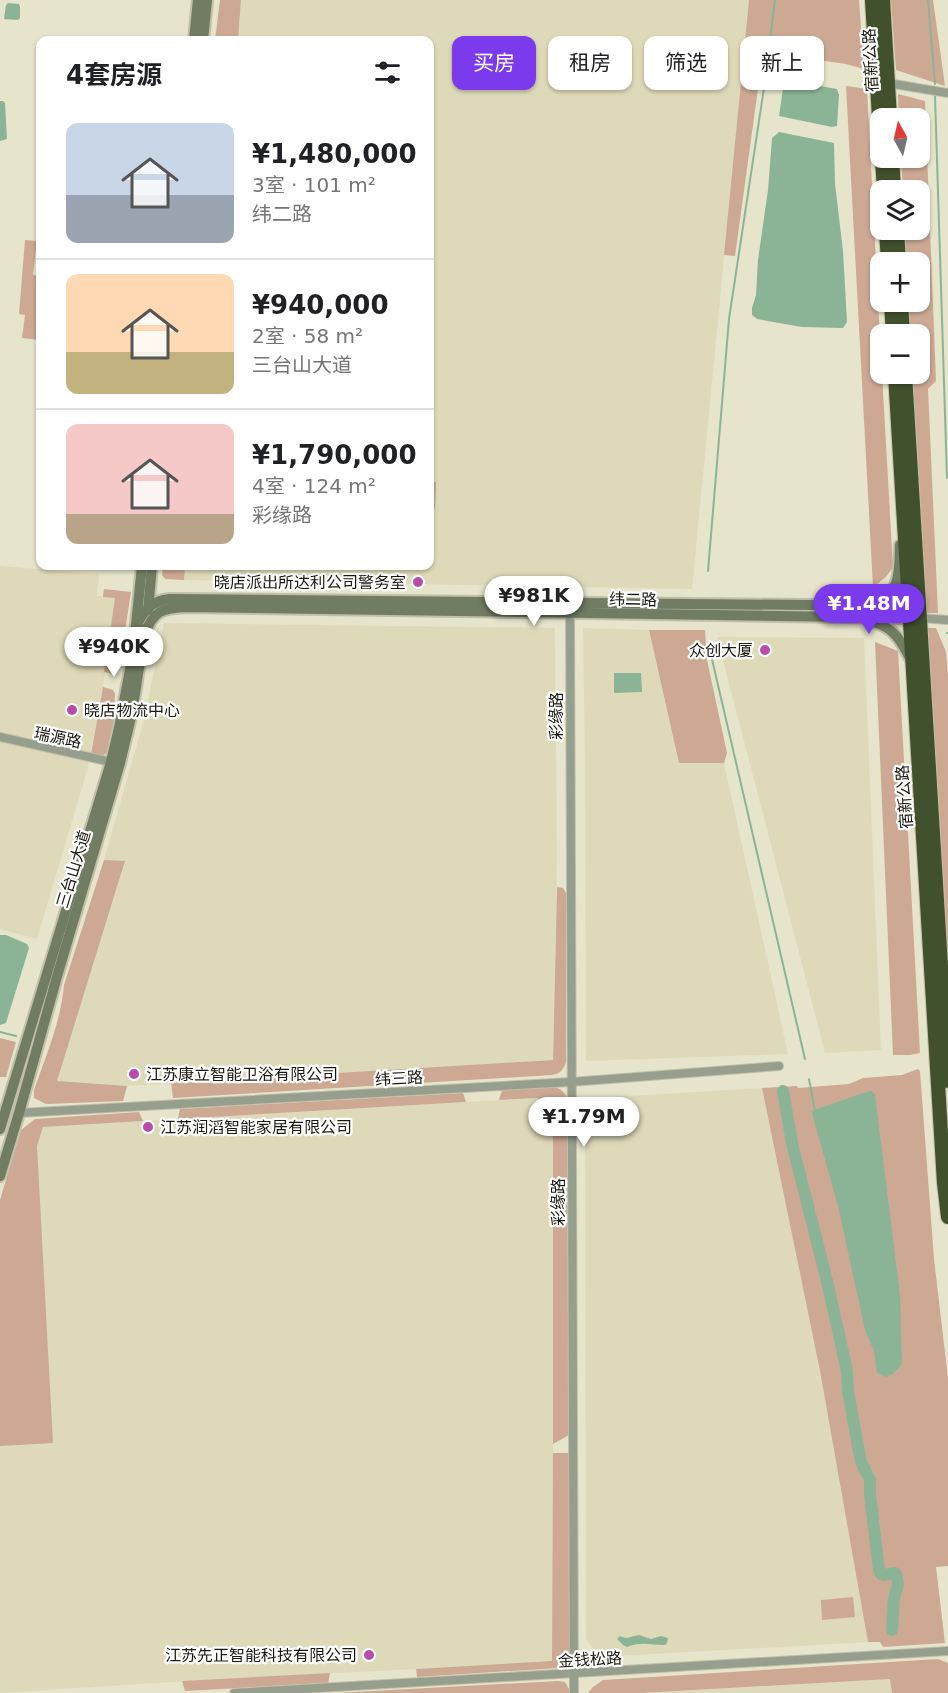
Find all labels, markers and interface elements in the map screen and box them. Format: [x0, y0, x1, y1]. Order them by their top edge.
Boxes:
street label: 宿新公路 [859, 28, 882, 92]
chip: 买房 [452, 36, 536, 90]
chip: 租房 [548, 36, 632, 90]
chip: 筛选 [644, 36, 728, 90]
chip: 新上 [740, 36, 824, 90]
icon: filters [371, 56, 404, 89]
text: 4套房源 [66, 60, 162, 90]
north arrow [870, 108, 930, 168]
map controls [870, 108, 930, 384]
text: ¥1,480,000 [252, 139, 416, 169]
icon: home [114, 147, 186, 219]
text: 3室 · 101 m² [252, 173, 376, 197]
button: layers [870, 180, 930, 240]
text: 纬二路 [252, 202, 312, 226]
button: + [870, 252, 930, 312]
text: ¥940,000 [252, 290, 389, 320]
icon: home [114, 298, 186, 370]
text: 2室 · 58 m² [252, 324, 363, 348]
button: − [870, 324, 930, 384]
text: 三台山大道 [252, 353, 352, 377]
text: ¥1,790,000 [252, 440, 416, 470]
icon: home [114, 448, 186, 520]
text: 4室 · 124 m² [252, 474, 376, 498]
text: 彩缘路 [252, 503, 312, 527]
place label: 晓店派出所达利公司警务室 [214, 573, 406, 592]
marker: 晓店派出所达利公司警务室 [411, 575, 425, 589]
pin: ¥981K [492, 576, 576, 627]
text: ¥981K [498, 583, 570, 607]
pin: ¥1.48M [820, 584, 918, 635]
street label: 纬二路 [609, 590, 657, 609]
text: ¥1.48M [827, 591, 911, 615]
pin: ¥940K [72, 627, 156, 678]
text: ¥940K [78, 634, 150, 658]
place label: 众创大厦 [689, 641, 753, 660]
marker: 众创大厦 [758, 643, 772, 657]
street label: 彩缘路 [547, 692, 566, 740]
place label: 晓店物流中心 [84, 701, 180, 720]
marker: 晓店物流中心 [65, 703, 79, 717]
street label: 瑞源路 [32, 723, 83, 752]
street label: 宿新公路 [893, 764, 916, 830]
street label: 三台山大道 [53, 828, 94, 910]
place label: 江苏康立智能卫浴有限公司 [146, 1065, 338, 1084]
marker: 江苏康立智能卫浴有限公司 [127, 1067, 141, 1081]
street label: 纬三路 [375, 1068, 423, 1089]
pin: ¥1.79M [535, 1097, 633, 1148]
text: ¥1.79M [542, 1104, 626, 1128]
place label: 江苏润滔智能家居有限公司 [160, 1118, 352, 1137]
marker: 江苏润滔智能家居有限公司 [141, 1120, 155, 1134]
street label: 彩缘路 [549, 1178, 568, 1226]
place label: 江苏先正智能科技有限公司 [165, 1646, 357, 1665]
marker: 江苏先正智能科技有限公司 [362, 1648, 376, 1662]
street label: 金钱松路 [558, 1648, 622, 1671]

